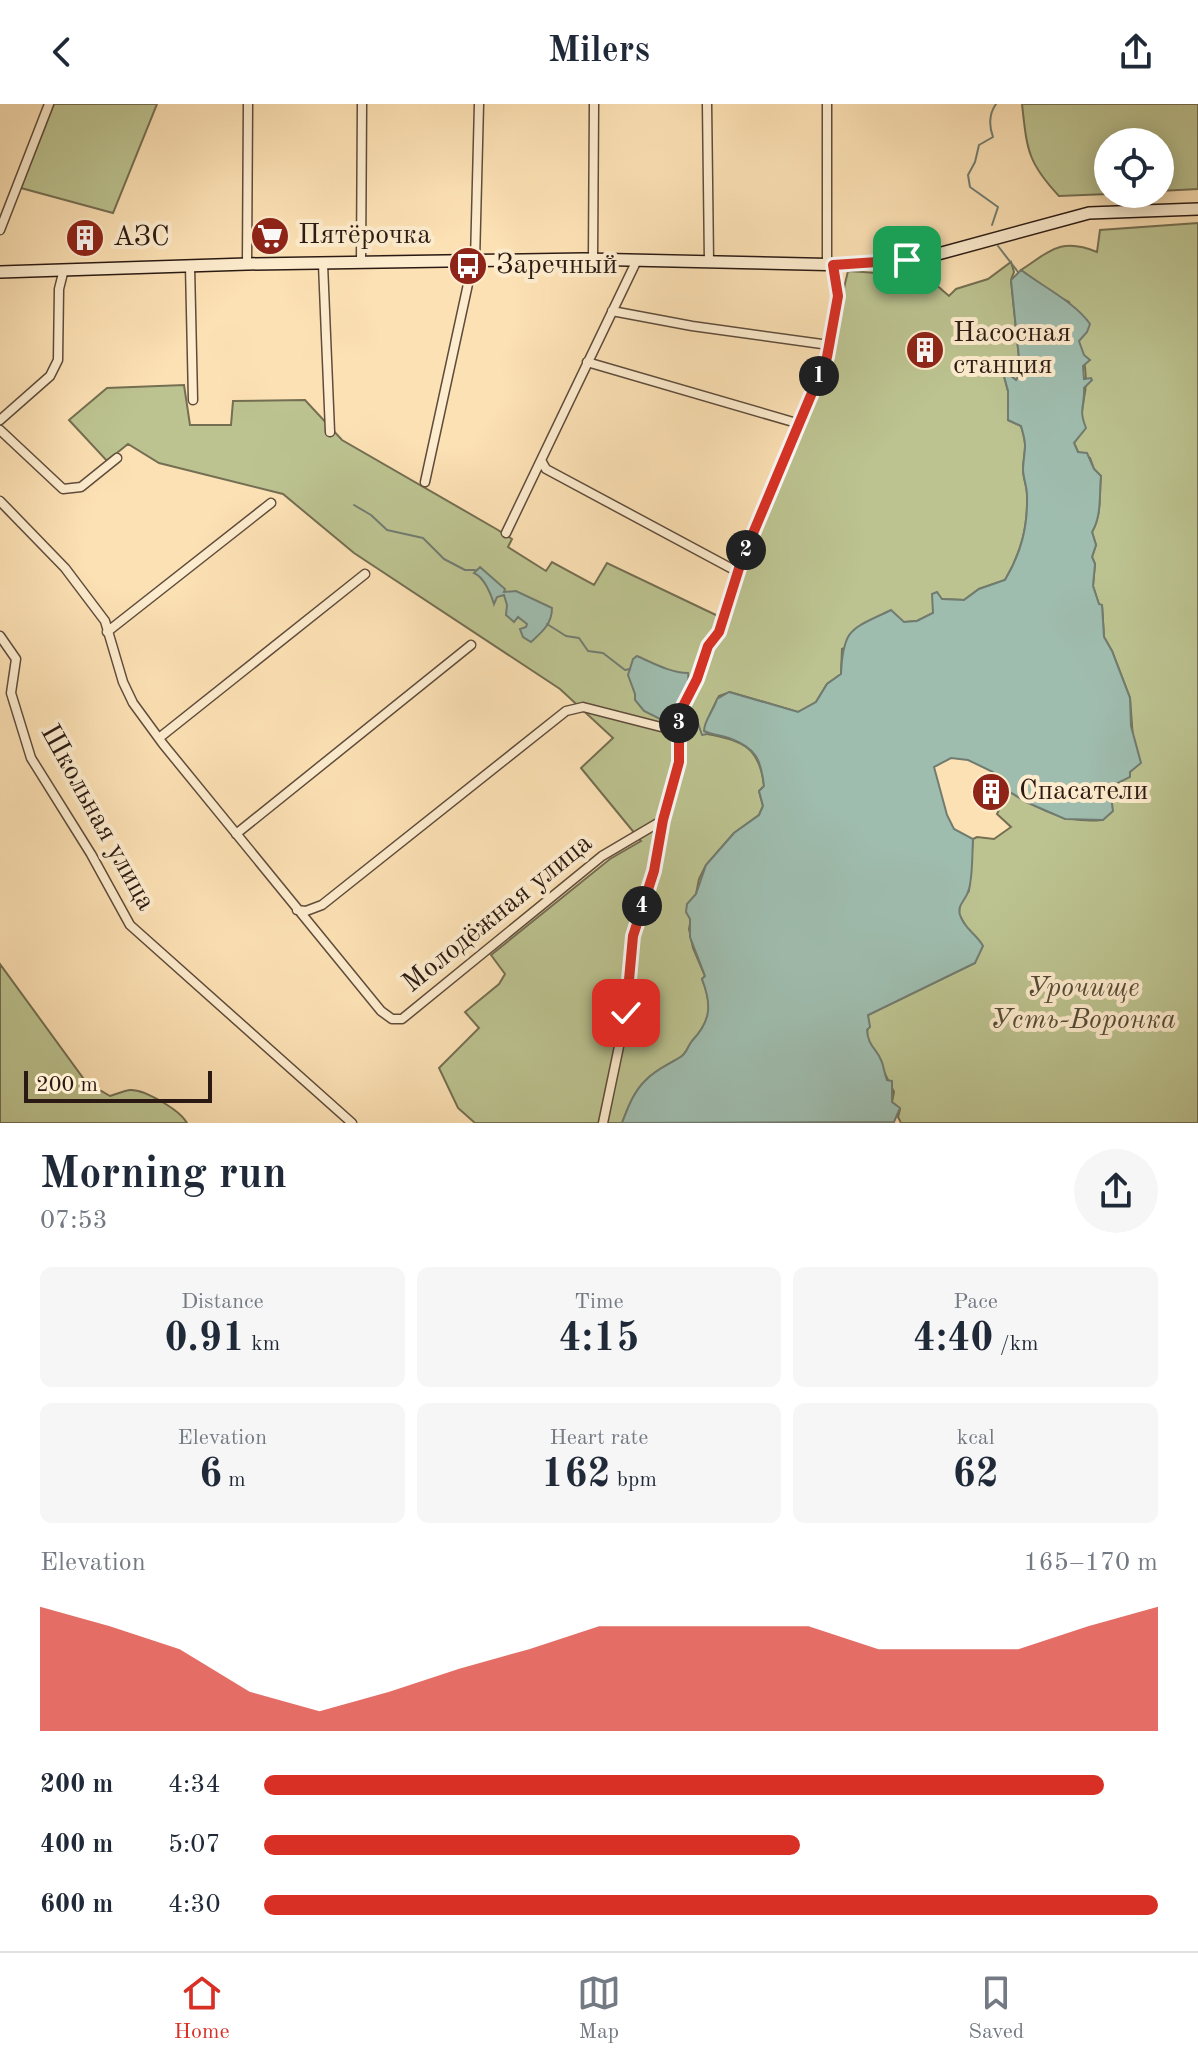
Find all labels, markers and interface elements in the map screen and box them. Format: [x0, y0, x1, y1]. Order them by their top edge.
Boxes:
icon: back [40, 30, 84, 74]
icon: share [1114, 30, 1158, 74]
text: Milers [548, 34, 650, 70]
map controls [1094, 128, 1174, 208]
button: locate [1094, 128, 1174, 208]
supermarket icon: Пятёрочка [249, 215, 291, 257]
building icon: АЗС [64, 217, 106, 259]
place label: Пятёрочка [298, 222, 431, 250]
place label: АЗС [113, 224, 170, 252]
pin [873, 226, 941, 294]
icon: arrive [885, 238, 929, 282]
bus stop icon: Заречный [447, 245, 489, 287]
place label: Заречный [496, 252, 618, 280]
place label: Насосная станция [953, 320, 1071, 380]
building icon: Насосная станция [904, 329, 946, 371]
pin: 1 [799, 356, 839, 396]
text: 1 [813, 365, 825, 387]
pin: 2 [726, 530, 766, 570]
text: 2 [740, 539, 752, 561]
pin: 3 [659, 703, 699, 743]
text: 3 [673, 712, 685, 734]
street label: Школьная улица [34, 720, 160, 916]
building icon: Спасатели [970, 771, 1012, 813]
place label: Спасатели [1019, 778, 1148, 806]
street label: Молодёжная улица [398, 829, 598, 999]
pin: 4 [622, 886, 662, 926]
text: 4 [636, 895, 648, 917]
park label: Урочище Усть-Воронка [990, 975, 1176, 1035]
pin [592, 979, 660, 1047]
icon: check [604, 991, 648, 1035]
scale bar [24, 1067, 212, 1103]
text: 200 m [36, 1074, 98, 1096]
button: share [1074, 1149, 1158, 1233]
text: Morning run [40, 1153, 287, 1197]
text: 07:53 [40, 1208, 108, 1234]
text: Distance [181, 1291, 264, 1313]
text: Time [574, 1291, 624, 1313]
text: Pace [953, 1291, 998, 1313]
text: 0.91 [164, 1320, 245, 1360]
text: 4:15 [559, 1320, 639, 1360]
text: 4:40 [913, 1320, 994, 1360]
text: km [245, 1333, 280, 1355]
text: /km [994, 1333, 1039, 1355]
text: Elevation [178, 1427, 267, 1449]
text: Heart rate [550, 1427, 648, 1449]
text: kcal [957, 1427, 995, 1449]
text: 6 [199, 1456, 222, 1496]
text: 162 [541, 1456, 611, 1496]
text: 62 [952, 1456, 999, 1496]
text: m [222, 1469, 246, 1491]
text: bpm [611, 1469, 657, 1491]
text: Elevation [40, 1550, 146, 1576]
text: 165–170 m [1023, 1550, 1158, 1576]
text: 200 m [40, 1772, 113, 1798]
text: 4:34 [168, 1772, 221, 1798]
text: 400 m [40, 1832, 113, 1858]
text: 5:07 [168, 1832, 221, 1858]
text: 600 m [40, 1892, 113, 1918]
text: 4:30 [168, 1892, 221, 1918]
tab: Home [174, 1971, 230, 2046]
tab: Map [577, 1971, 621, 2046]
tab: Saved [968, 1971, 1024, 2046]

